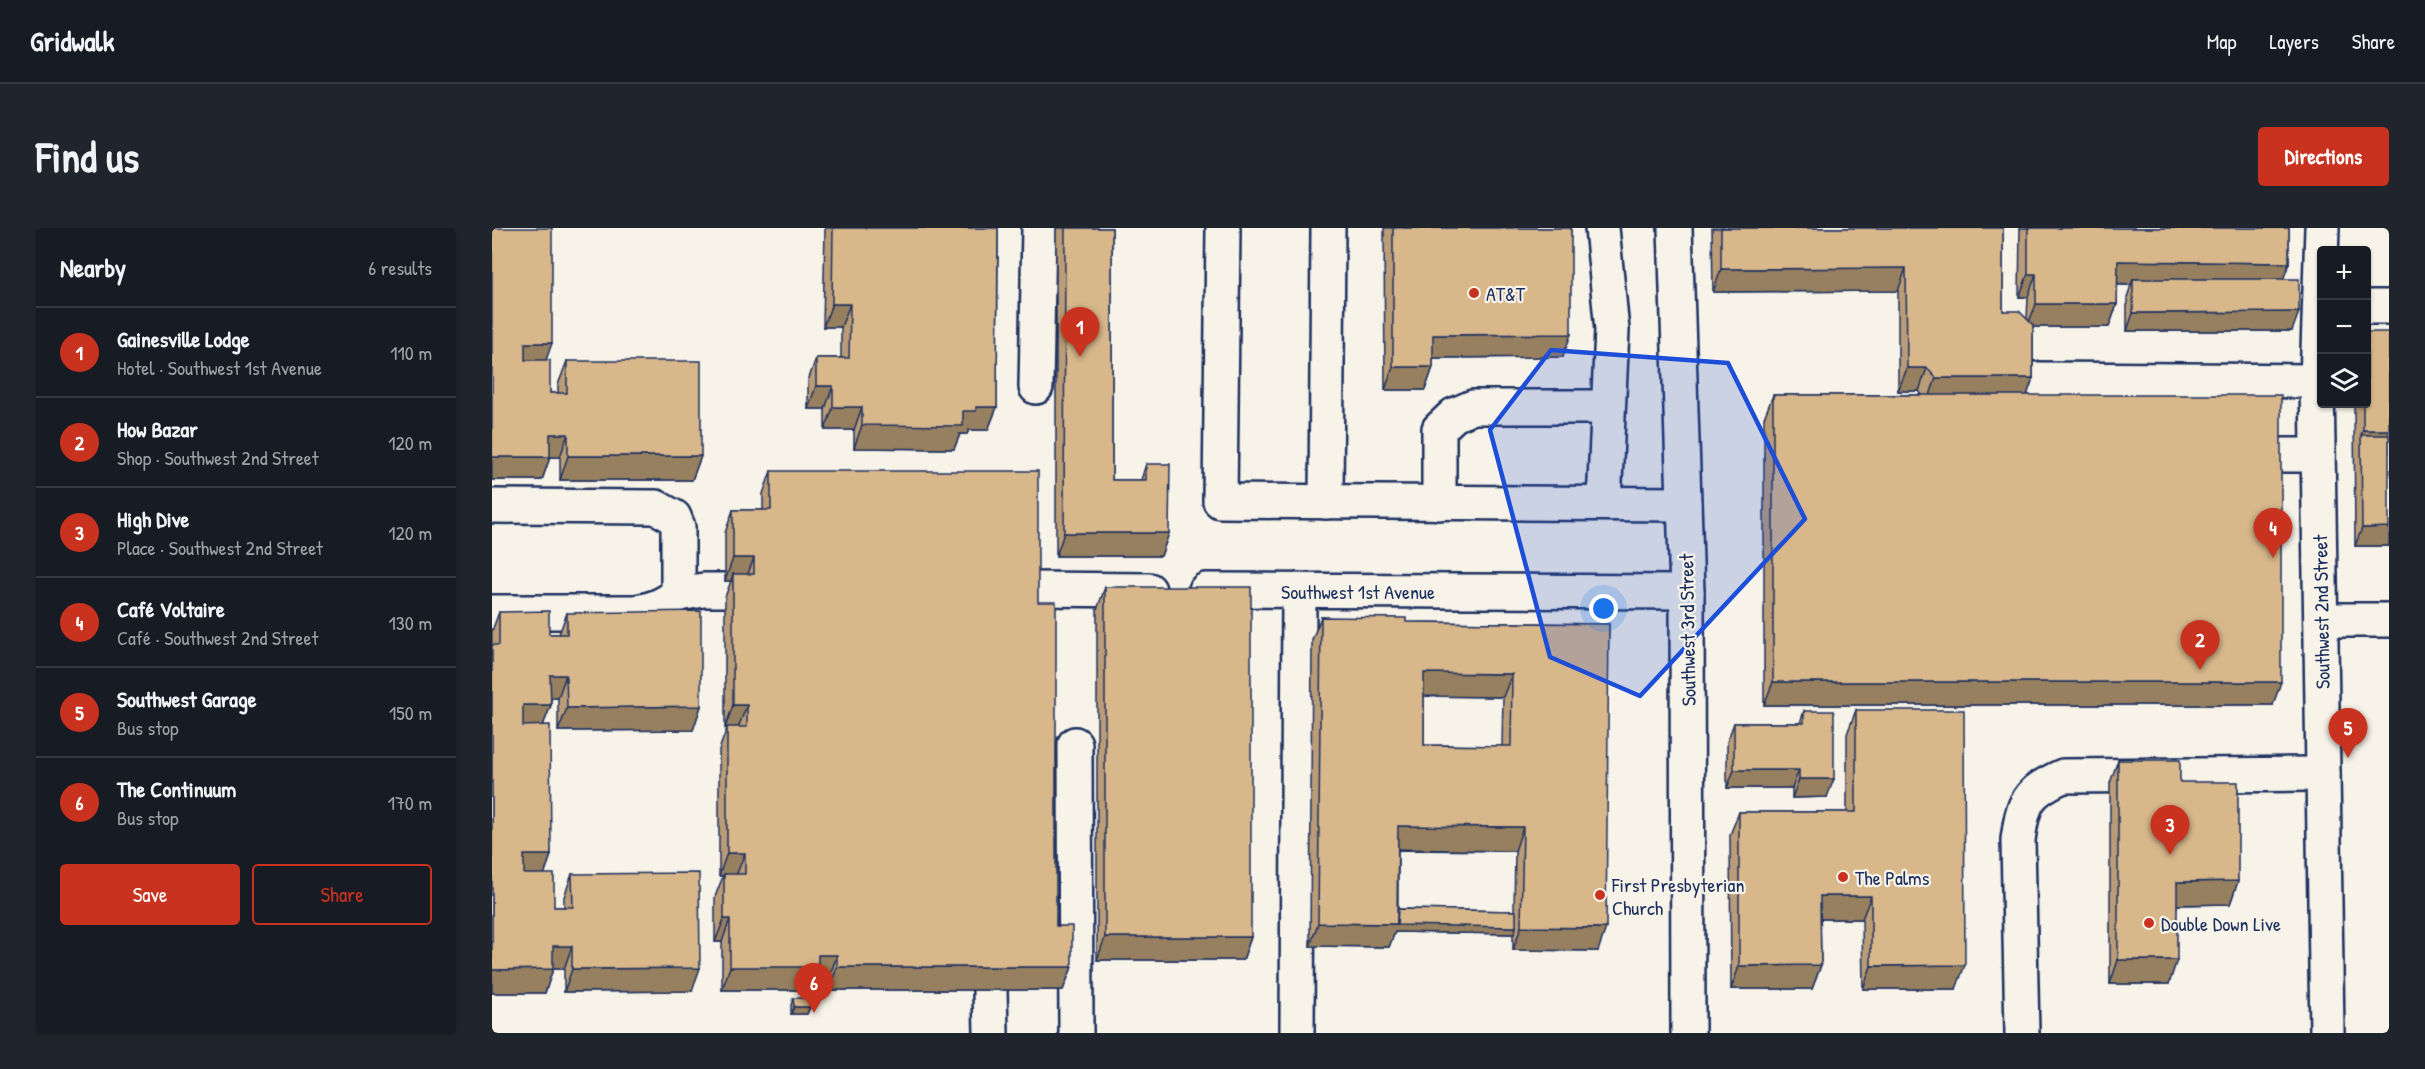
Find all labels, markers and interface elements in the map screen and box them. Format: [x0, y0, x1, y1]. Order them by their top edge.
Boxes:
text: Gridwalk [30, 22, 114, 60]
text: Map [2207, 27, 2236, 56]
text: Layers [2269, 27, 2319, 56]
text: Share [2352, 27, 2395, 56]
button: Directions [2258, 127, 2389, 186]
text: Find us [36, 128, 139, 185]
map controls [2317, 246, 2371, 408]
button: + [2317, 246, 2371, 300]
text: Nearby [60, 250, 126, 285]
text: 6 results [368, 254, 432, 281]
place label: AT&T [1486, 280, 1526, 307]
marker: AT&T [1467, 286, 1481, 300]
button: − [2317, 300, 2371, 354]
pin: 1 [1060, 308, 1100, 357]
text: Gainesville Lodge [117, 324, 250, 354]
text: 1 [76, 339, 83, 366]
text: 110 m [390, 339, 432, 366]
text: Hotel · Southwest 1st Avenue [117, 354, 322, 381]
button: layers [2317, 354, 2371, 408]
text: How Bazar [117, 414, 198, 444]
text: 2 [75, 429, 84, 456]
text: 120 m [388, 429, 432, 456]
text: Shop · Southwest 2nd Street [117, 444, 319, 471]
text: High Dive [117, 504, 189, 534]
pin: 4 [2254, 508, 2292, 558]
text: 3 [75, 519, 84, 546]
text: 120 m [388, 519, 432, 546]
text: Place · Southwest 2nd Street [117, 534, 323, 561]
street label: Southwest 2nd Street [2306, 534, 2336, 689]
street label: Southwest 3rd Street [1672, 552, 1702, 706]
street label: Southwest 1st Avenue [1281, 578, 1435, 605]
text: Café Voltaire [117, 594, 225, 624]
your location [1589, 594, 1618, 623]
text: 4 [76, 609, 83, 636]
text: 130 m [389, 609, 432, 636]
pin: 2 [2180, 620, 2220, 670]
text: Café · Southwest 2nd Street [117, 624, 318, 651]
text: Southwest Garage [117, 684, 256, 714]
text: 5 [75, 699, 84, 726]
text: 150 m [389, 699, 432, 726]
pin: 5 [2328, 708, 2368, 758]
text: Bus stop [117, 714, 179, 741]
text: The Continuum [117, 774, 236, 804]
text: 6 [76, 789, 83, 816]
text: 170 m [388, 789, 432, 816]
text: Bus stop [117, 804, 179, 831]
pin: 3 [2150, 806, 2190, 855]
button: Save [60, 864, 240, 925]
button: Share [252, 864, 432, 925]
place label: The Palms [1855, 864, 1930, 891]
marker: The Palms [1836, 870, 1850, 884]
place label: First Presbyterian Church [1611, 871, 1744, 921]
marker: First Presbyterian Church [1593, 888, 1607, 902]
place label: Double Down Live [2161, 910, 2281, 937]
marker: Double Down Live [2142, 916, 2156, 930]
pin: 6 [794, 964, 834, 1013]

